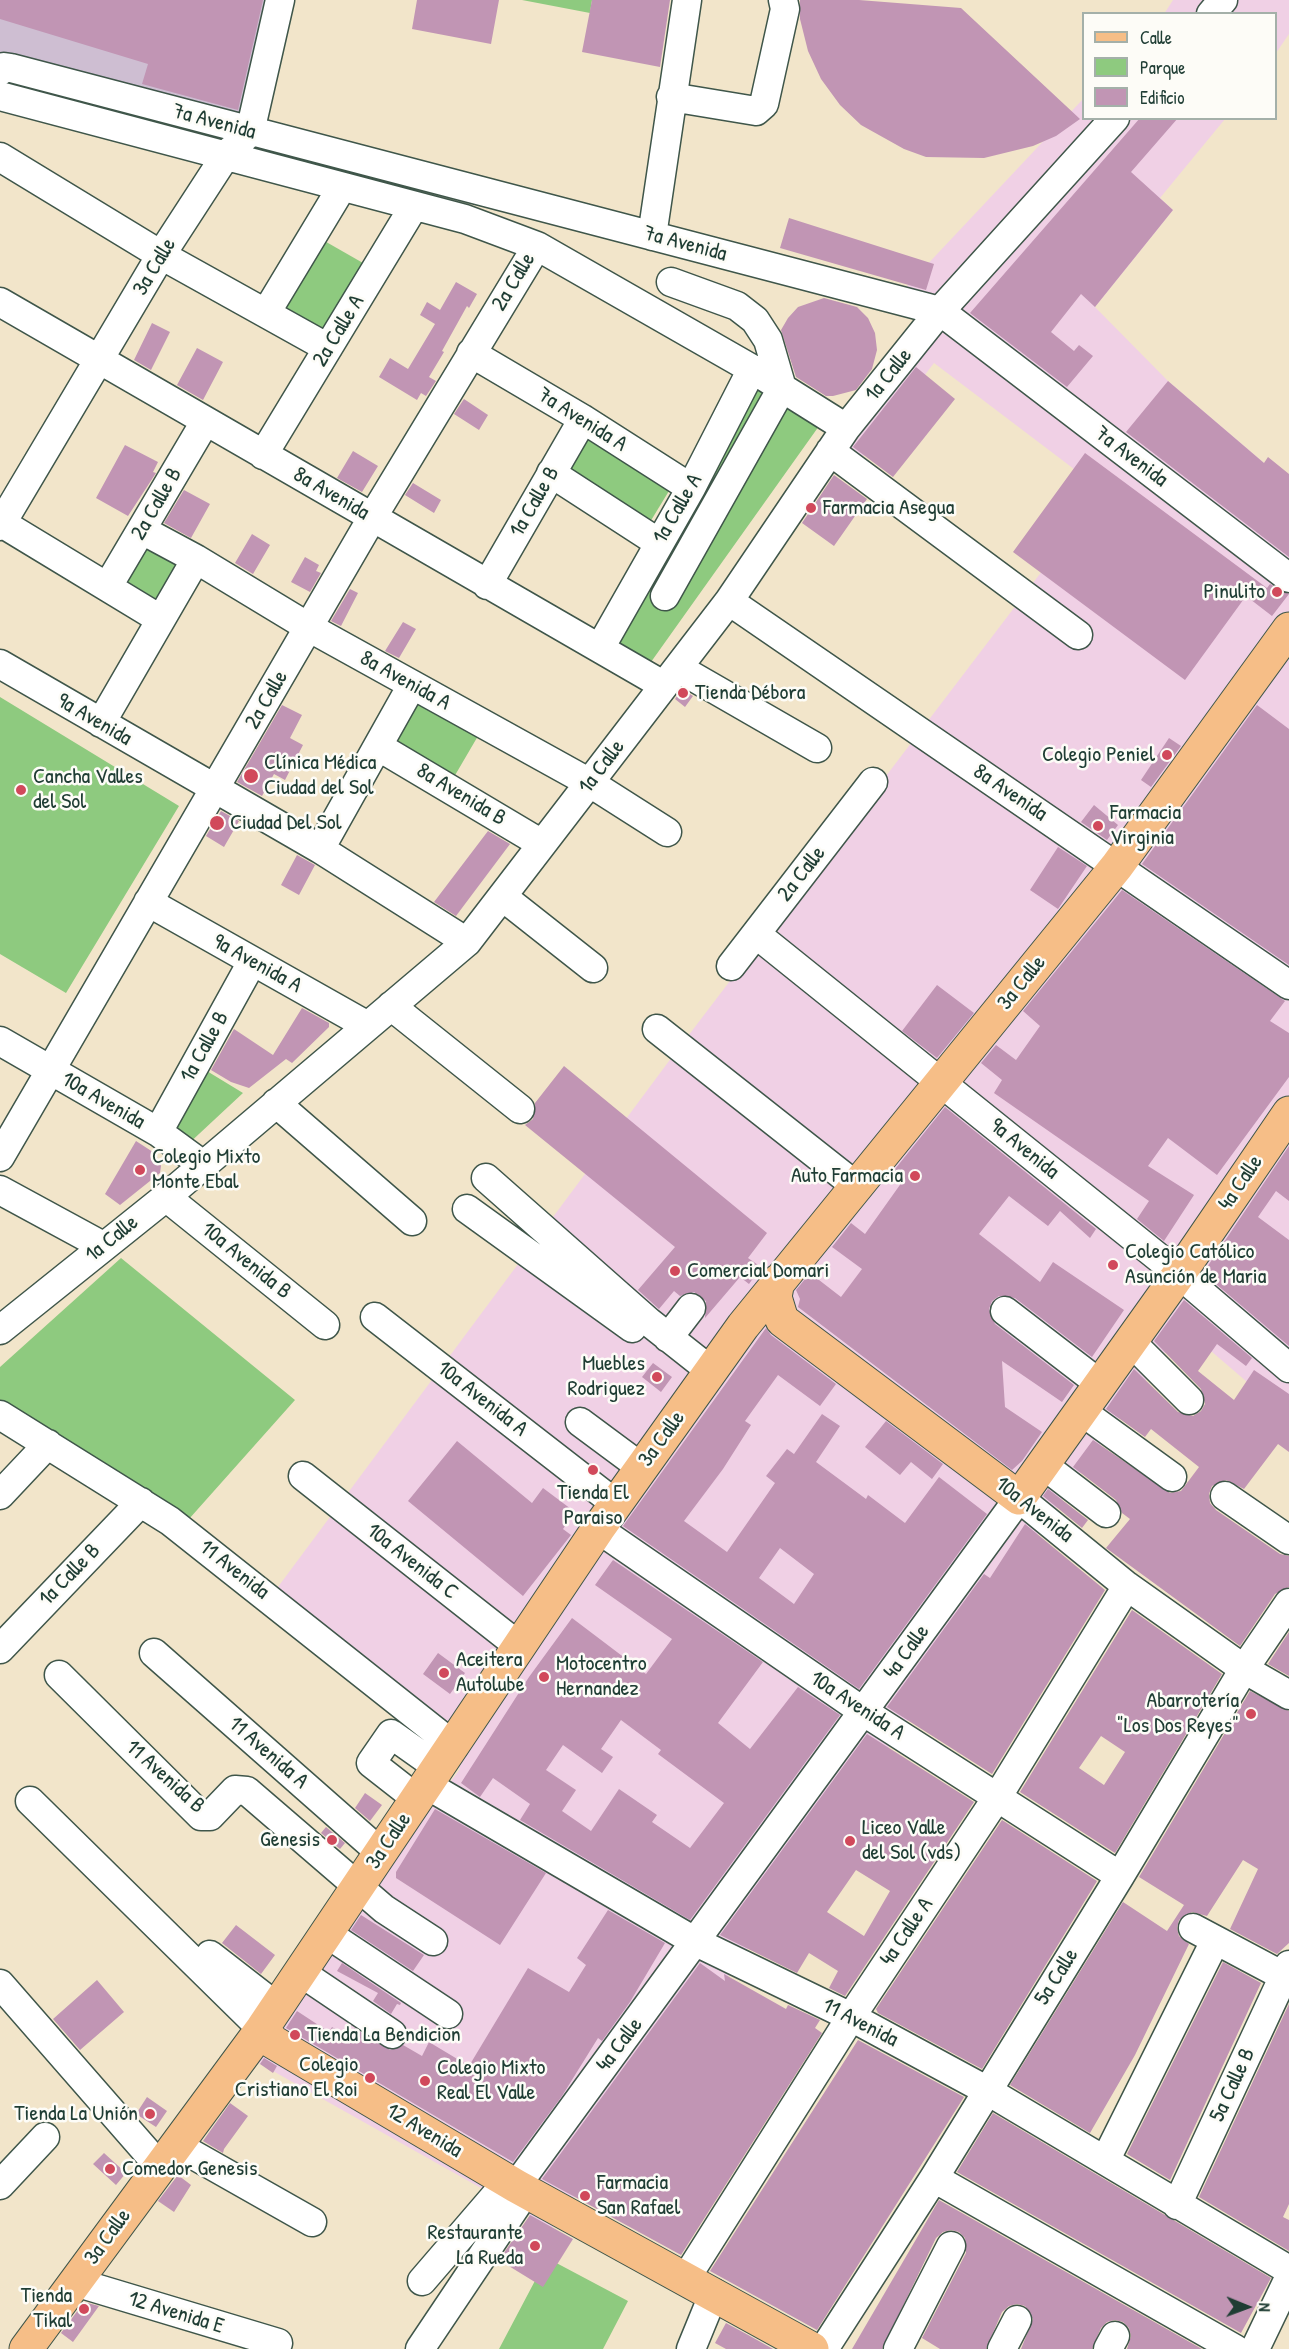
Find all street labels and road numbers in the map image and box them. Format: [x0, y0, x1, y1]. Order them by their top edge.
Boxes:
street label: 7a Avenida [170, 98, 258, 146]
street label: 7a Avenida [641, 220, 729, 268]
street label: 3a Calle [128, 233, 182, 301]
street label: 2a Calle [486, 248, 542, 316]
street label: 2a Calle A [307, 290, 371, 372]
street label: 1a Calle [860, 343, 918, 407]
street label: 7a Avenida A [532, 382, 632, 458]
street label: 7a Avenida [1089, 421, 1173, 493]
street label: 8a Avenida [288, 462, 374, 526]
street label: 1a Calle B [504, 462, 566, 542]
street label: 2a Calle B [126, 463, 188, 545]
street label: 1a Calle A [647, 469, 709, 549]
street label: 8a Avenida A [355, 645, 455, 717]
street label: 2a Calle [240, 666, 294, 734]
street label: 9a Avenida [52, 688, 136, 752]
street label: 1a Calle [573, 735, 631, 799]
street label: 8a Avenida B [411, 758, 511, 832]
street label: 8a Avenida [968, 759, 1052, 827]
street label: 2a Calle [772, 841, 832, 907]
street label: 9a Avenida A [208, 929, 306, 999]
street label: 3a Calle [992, 950, 1052, 1016]
street label: 1a Calle B [175, 1007, 235, 1087]
street label: 10a Avenida [57, 1067, 149, 1135]
street label: 9a Avenida [984, 1113, 1064, 1185]
street label: 4a Calle [1213, 1150, 1269, 1216]
street label: 1a Calle [80, 1210, 144, 1268]
street label: 10a Avenida B [196, 1217, 296, 1305]
street label: 10a Avenida A [431, 1355, 533, 1443]
street label: 3a Calle [633, 1406, 691, 1472]
street label: 10a Avenida [990, 1471, 1078, 1549]
street label: 10a Avenida C [361, 1518, 463, 1606]
street label: 11 Avenida [194, 1535, 274, 1605]
street label: 1a Calle B [34, 1538, 106, 1612]
street label: 4a Calle [878, 1620, 936, 1684]
street label: 10a Avenida A [805, 1666, 909, 1746]
street label: 11 Avenida A [223, 1711, 313, 1795]
street label: 11 Avenida B [120, 1735, 210, 1819]
street label: 3a Calle [361, 1808, 417, 1874]
street label: 4a Calle A [875, 1893, 939, 1971]
street label: 5a Calle [1029, 1944, 1085, 2010]
street label: 11 Avenida [818, 1993, 902, 2053]
street label: 4a Calle [591, 2013, 649, 2077]
street label: 5a Calle B [1205, 2044, 1261, 2126]
street label: 12 Avenida [381, 2098, 467, 2164]
street label: 3a Calle [79, 2204, 137, 2270]
street label: 12 Avenida E [125, 2286, 227, 2340]

